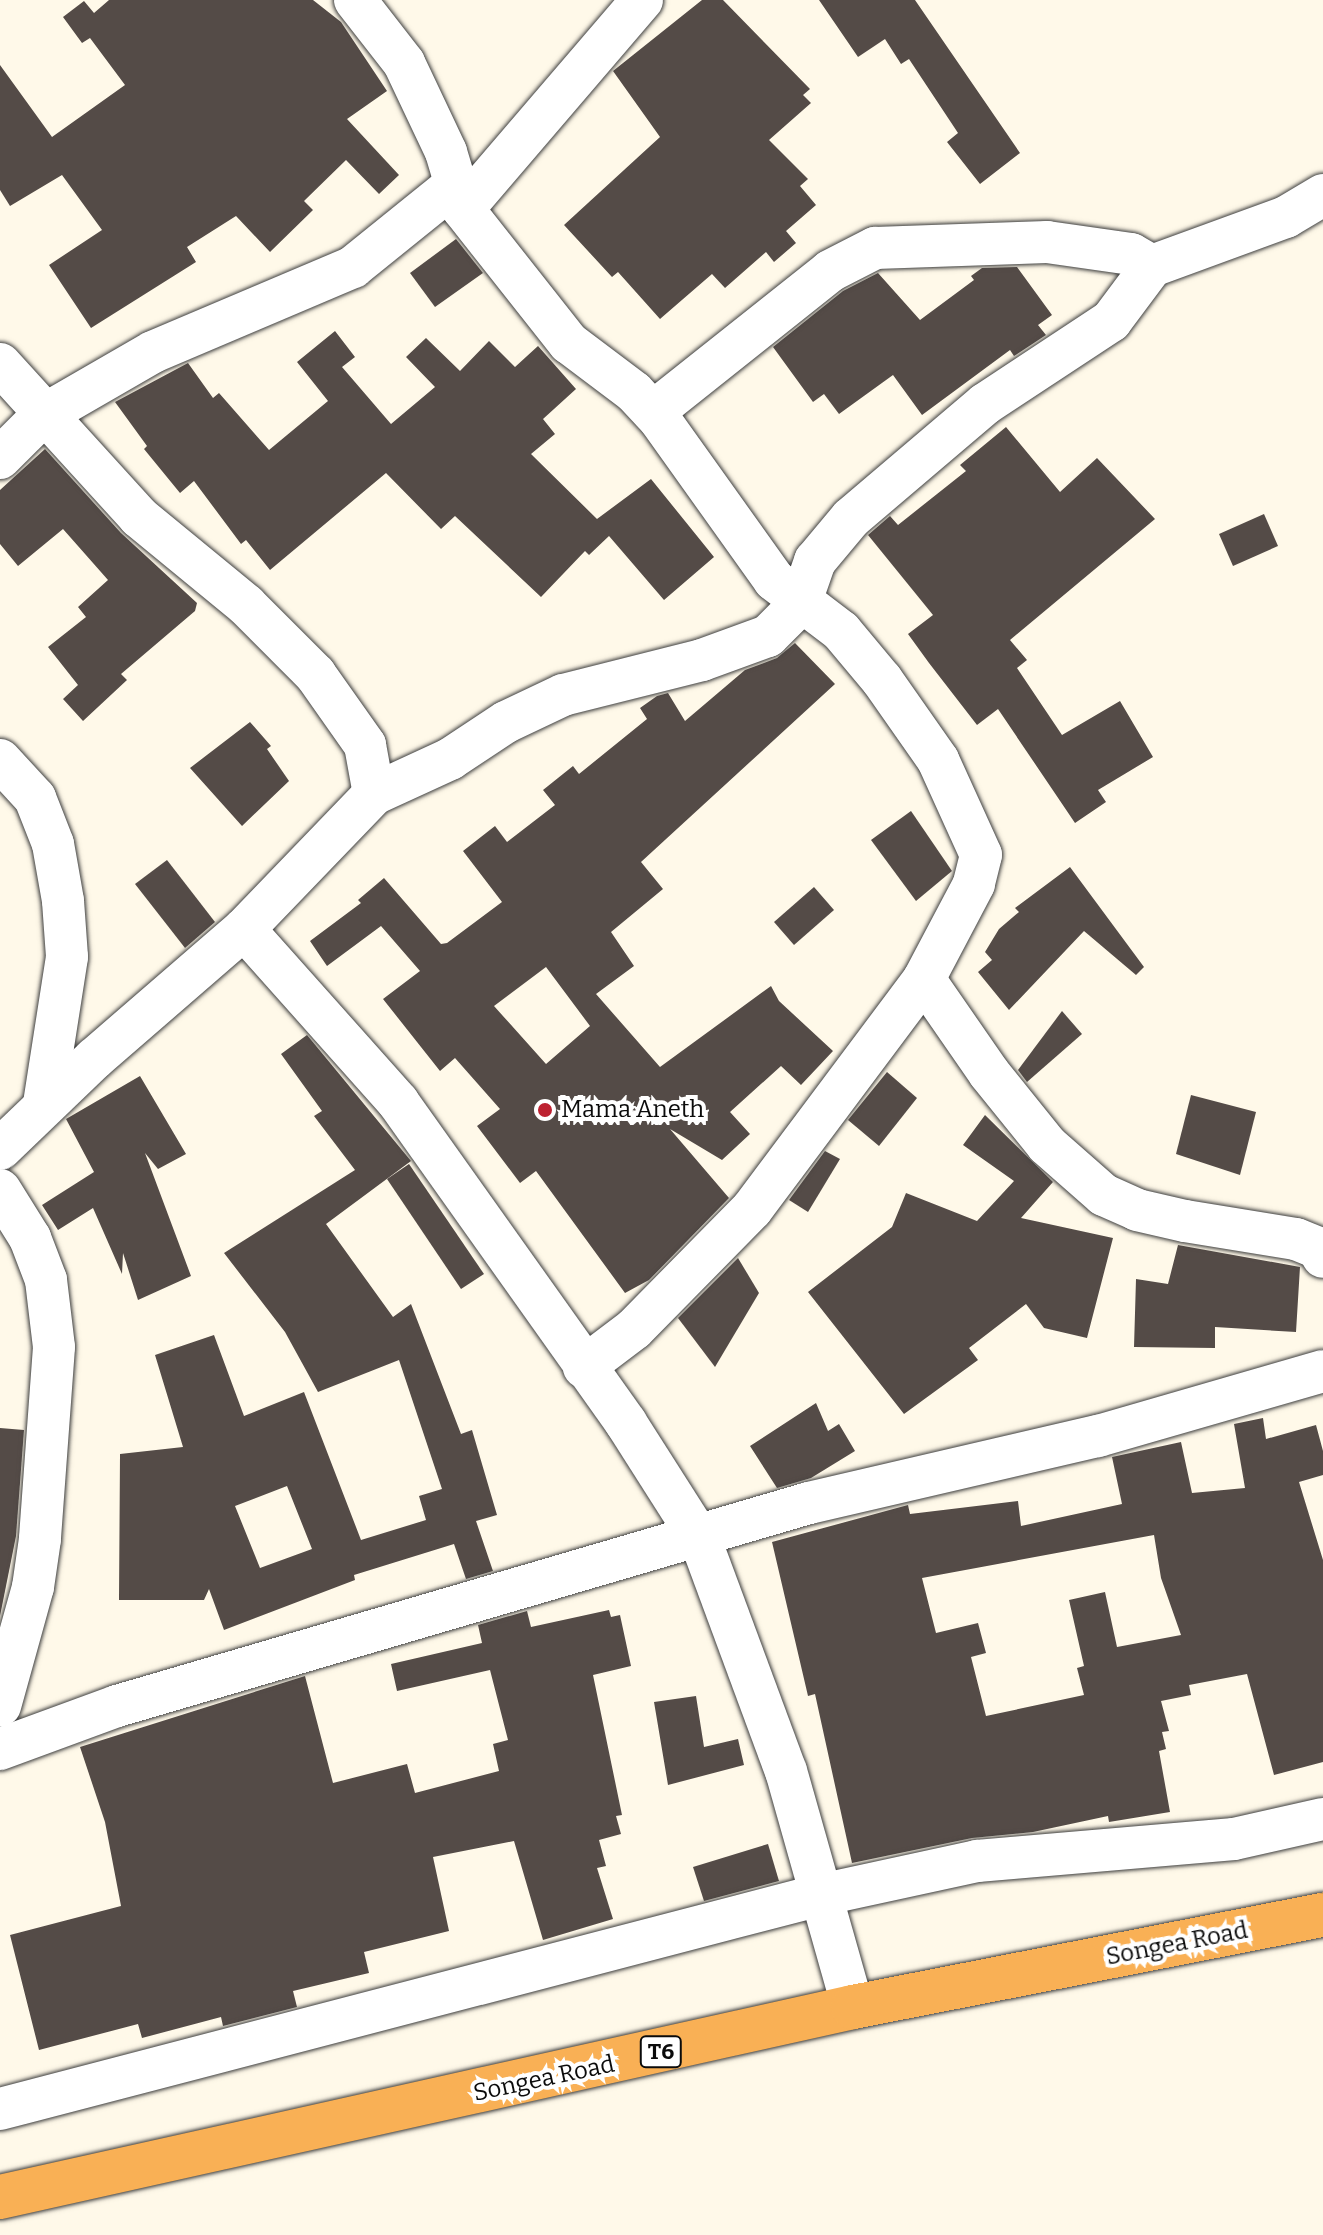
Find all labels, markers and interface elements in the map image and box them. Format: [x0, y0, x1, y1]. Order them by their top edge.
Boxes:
place label: Mama Aneth [561, 1096, 704, 1124]
marker: Mama Aneth [536, 1101, 554, 1119]
street label: Songea Road [1104, 1916, 1250, 1972]
road number: T6 [639, 2034, 683, 2070]
street label: Songea Road [471, 2050, 617, 2108]

